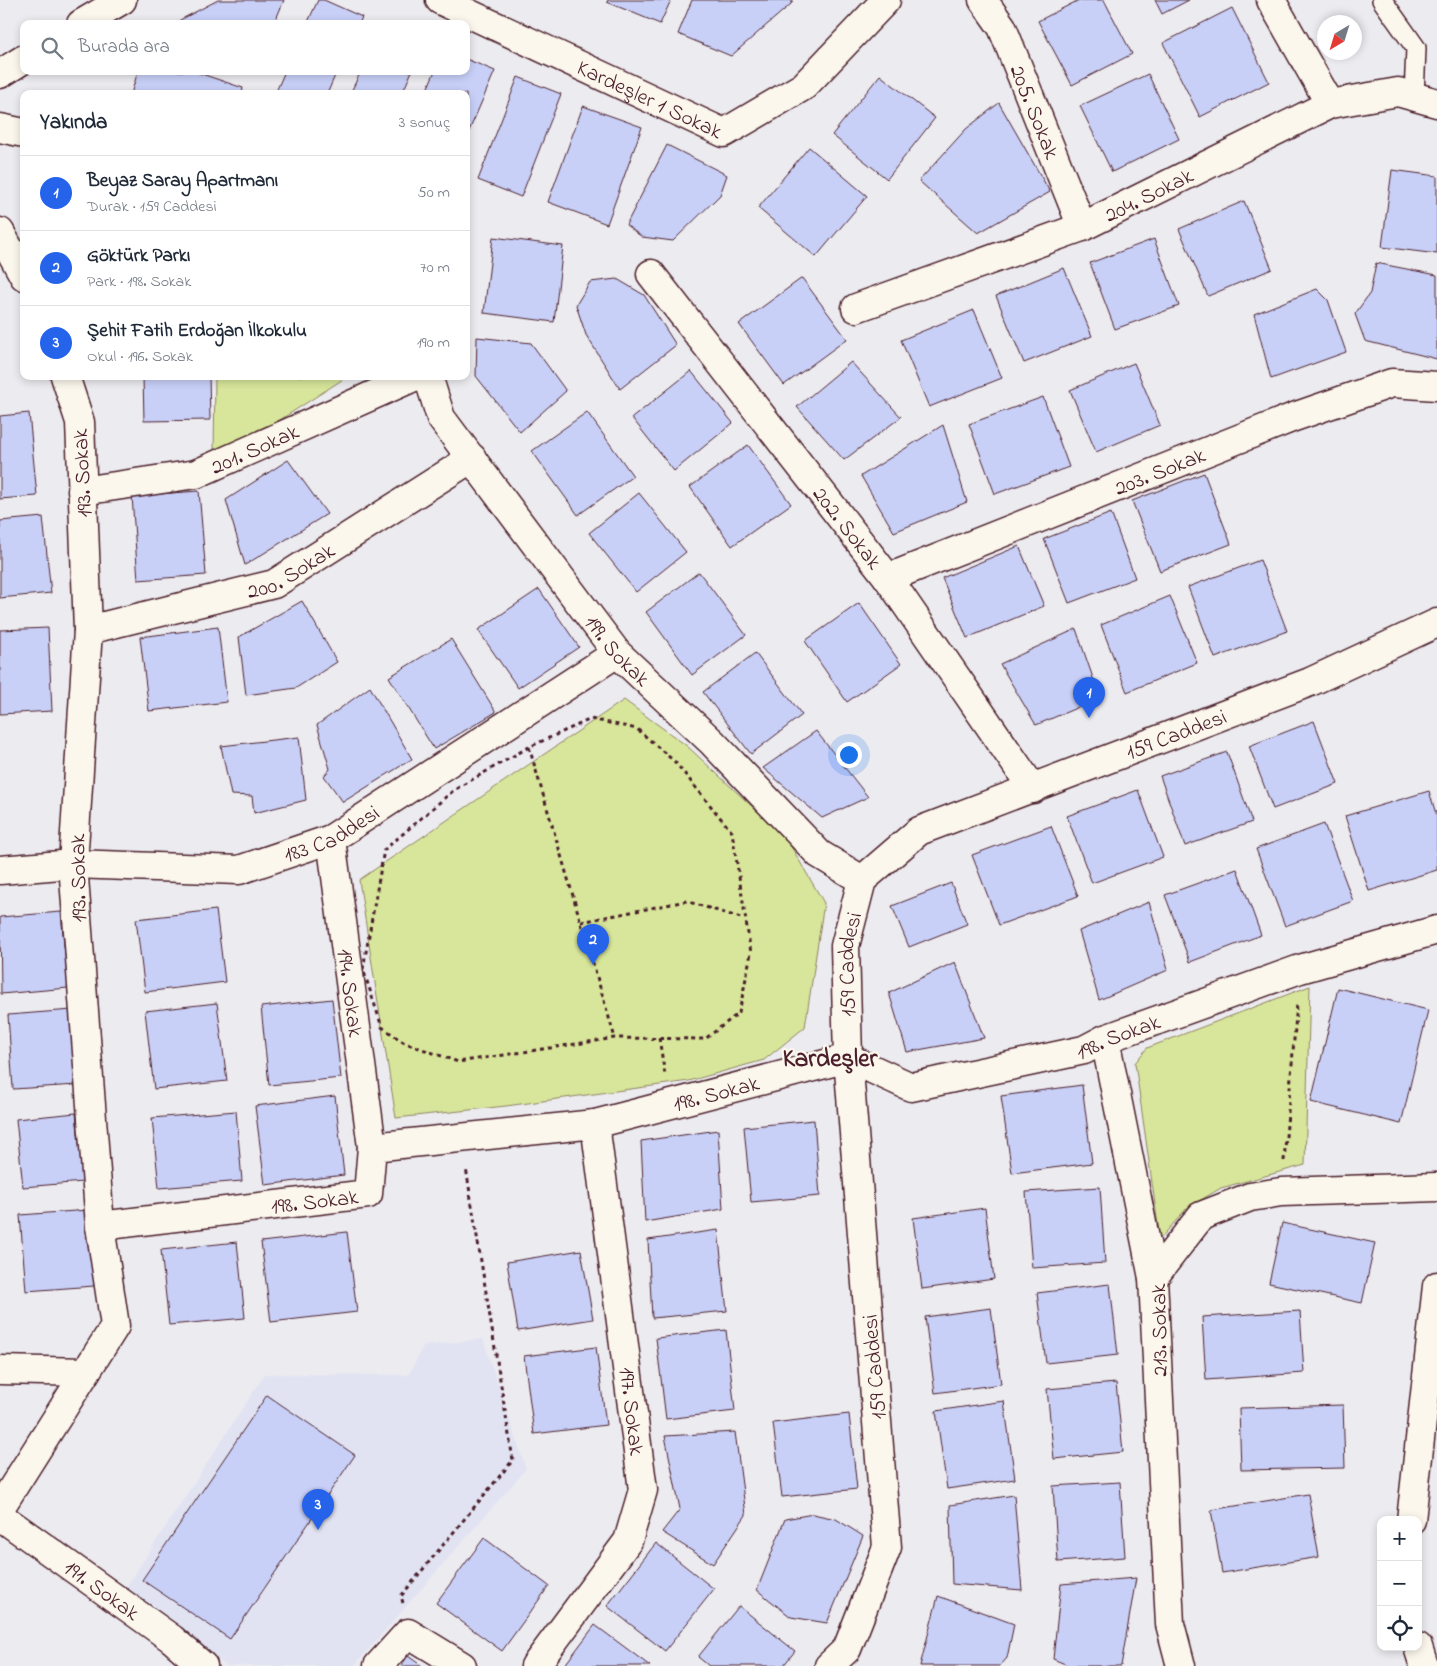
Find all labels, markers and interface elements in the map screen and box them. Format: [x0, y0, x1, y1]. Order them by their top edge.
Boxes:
north arrow [1317, 15, 1362, 60]
search box [20, 20, 470, 75]
icon: search [38, 34, 66, 62]
text: Burada ara [78, 34, 170, 61]
street label: Kardeşler 1 Sokak [571, 53, 727, 149]
street label: 205. Sokak [1000, 61, 1066, 165]
text: Yakında [40, 108, 107, 138]
text: 3 sonuç [399, 111, 450, 135]
street label: 204. Sokak [1100, 161, 1200, 232]
text: Beyaz Saray Apartmanı [87, 168, 278, 195]
text: 1 [53, 181, 59, 205]
text: 50 m [418, 181, 450, 205]
text: Durak · 159 Caddesi [87, 195, 217, 219]
text: Göktürk Parkı [87, 243, 190, 270]
text: 2 [52, 256, 60, 280]
text: 70 m [420, 256, 450, 280]
text: Park · 198. Sokak [87, 270, 191, 294]
text: Şehit Fatih Erdoğan İlkokulu [87, 318, 307, 345]
text: 3 [53, 331, 59, 355]
text: 190 m [417, 331, 450, 355]
text: Okul · 196. Sokak [87, 345, 193, 369]
street label: 201. Sokak [206, 417, 305, 484]
street label: 193. Sokak [66, 427, 102, 518]
street label: 203. Sokak [1110, 441, 1211, 506]
street label: 202. Sokak [803, 481, 889, 578]
street label: 200. Sokak [244, 536, 342, 609]
street label: 199. Sokak [575, 609, 657, 696]
pin: 1 [1073, 677, 1105, 718]
street label: 159 Caddesi [1122, 702, 1232, 770]
your location [836, 742, 862, 768]
street label: 183 Caddesi [280, 798, 387, 873]
street label: 193. Sokak [63, 833, 97, 923]
street label: 159 Caddesi [832, 909, 872, 1017]
pin: 2 [577, 924, 609, 965]
street label: 194. Sokak [327, 947, 370, 1040]
street label: 198. Sokak [1074, 1007, 1166, 1070]
district label: Kardeşler [783, 1042, 878, 1078]
street label: 198. Sokak [670, 1069, 763, 1122]
street label: 198. Sokak [269, 1182, 361, 1224]
street label: 213. Sokak [1144, 1283, 1178, 1377]
street label: 159 Caddesi [855, 1313, 897, 1421]
street label: 197. Sokak [609, 1365, 651, 1458]
pin: 3 [302, 1489, 334, 1530]
map controls [1377, 1516, 1422, 1651]
button: + [1377, 1516, 1422, 1561]
street label: 191. Sokak [56, 1553, 146, 1630]
button: − [1377, 1561, 1422, 1606]
button: locate [1377, 1606, 1422, 1651]

